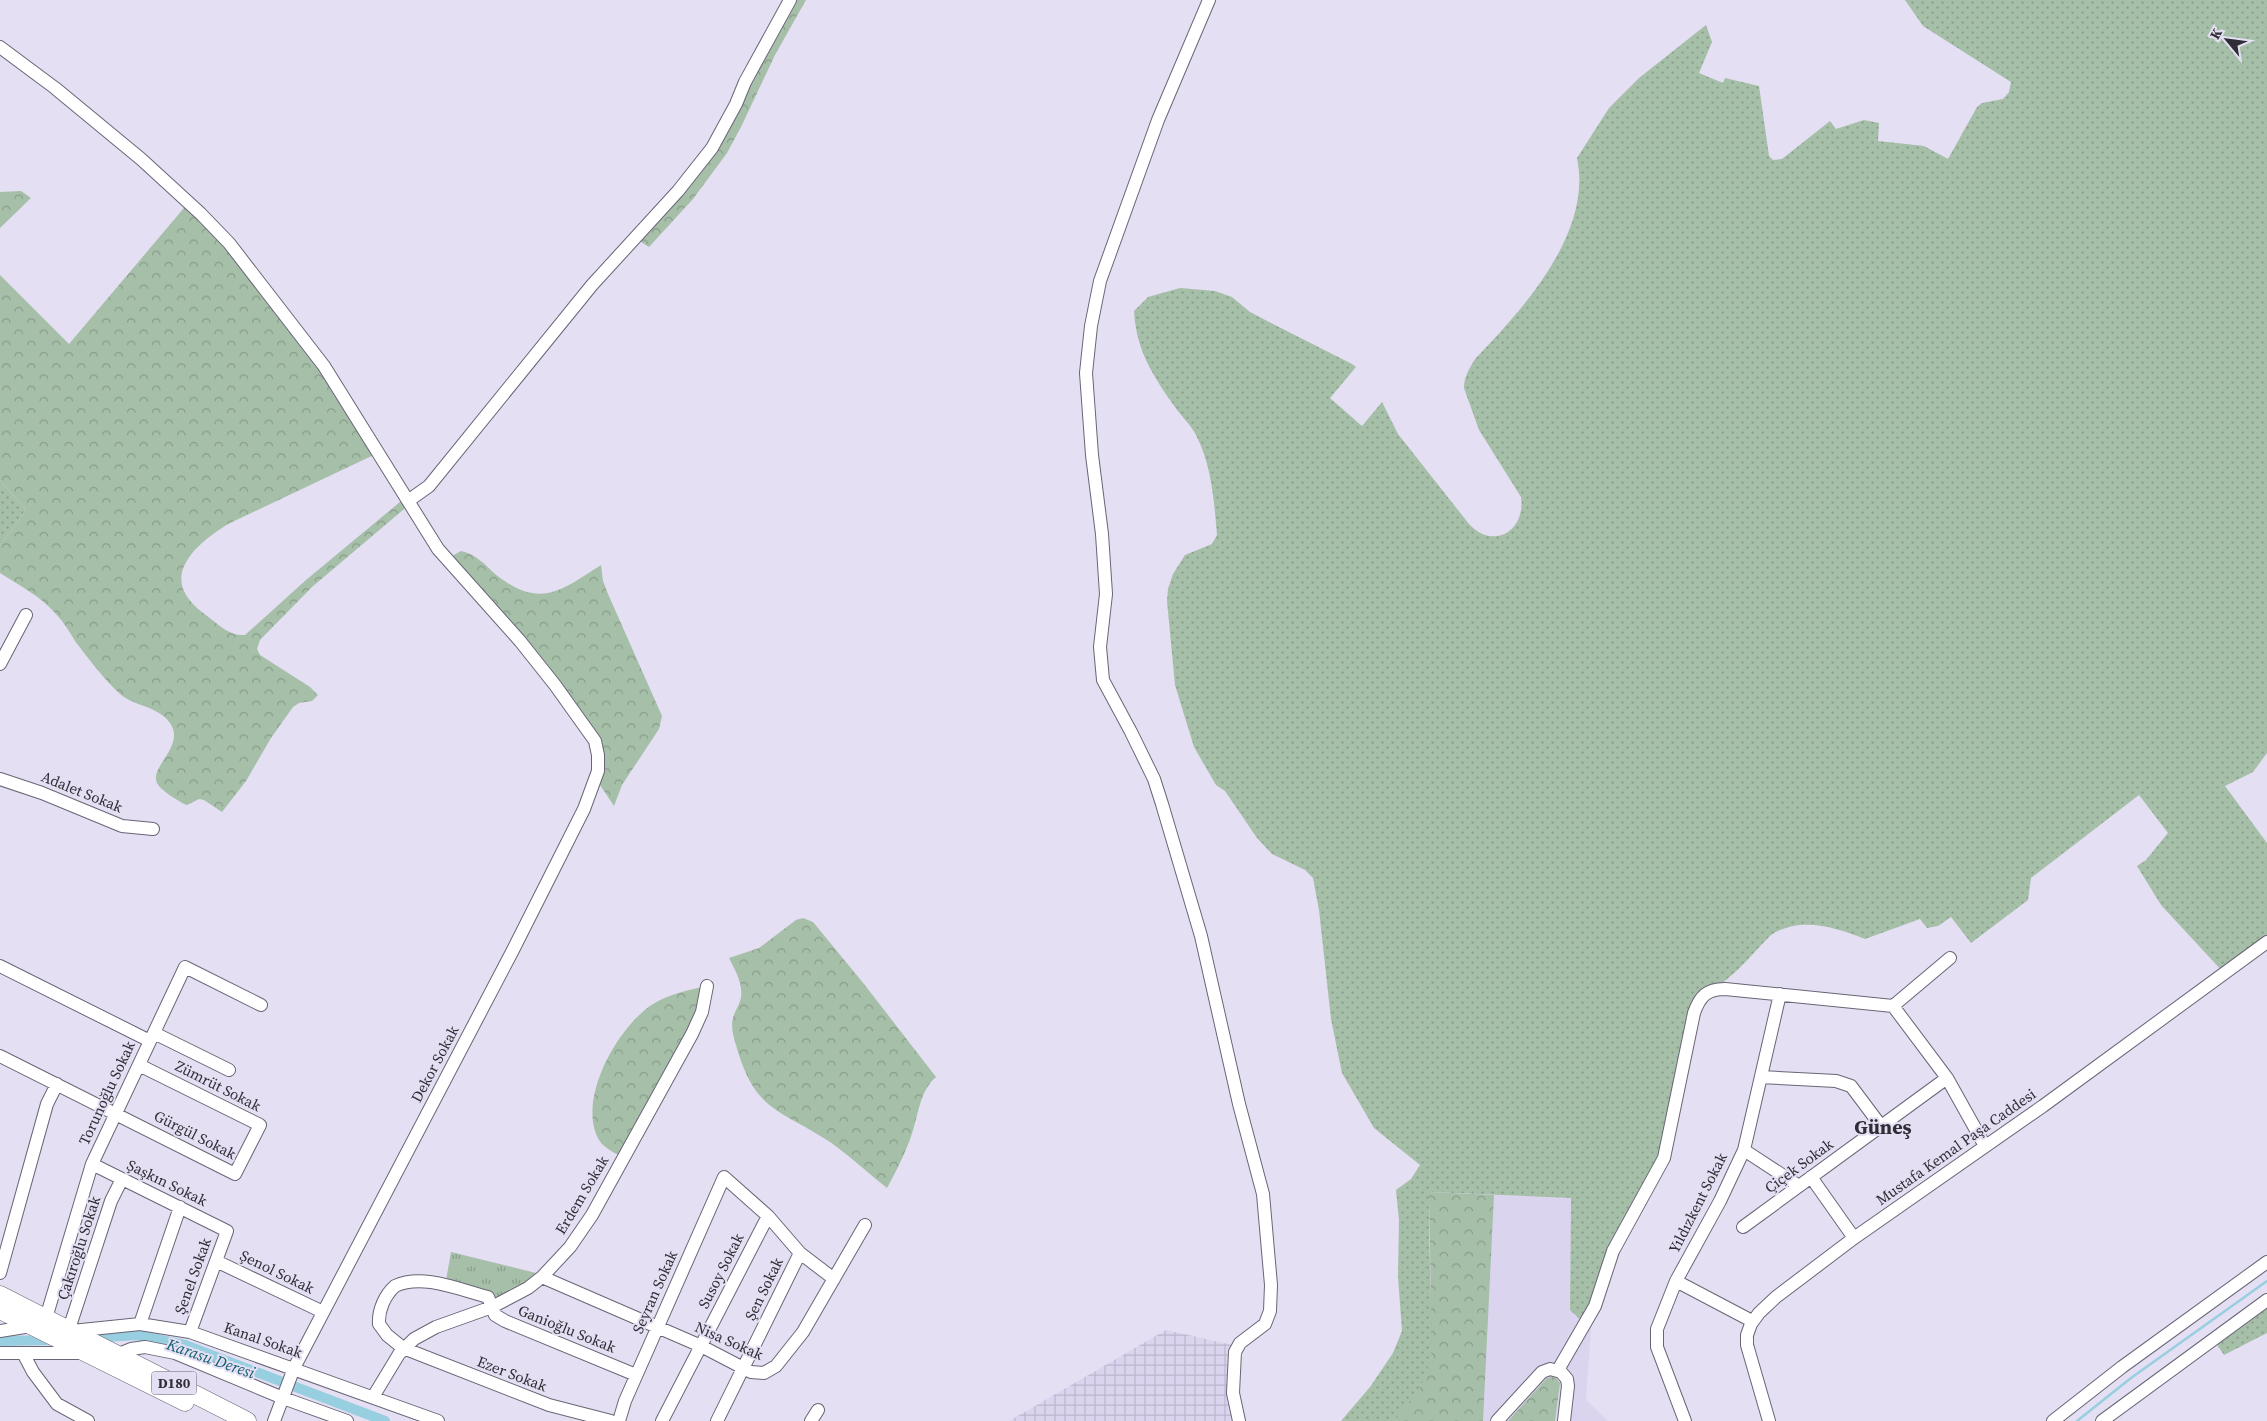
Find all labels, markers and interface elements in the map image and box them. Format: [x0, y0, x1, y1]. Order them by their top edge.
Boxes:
north arrow [2202, 15, 2252, 65]
text: K [2205, 24, 2227, 43]
street label: Adalet Sokak [38, 766, 127, 818]
street label: Dekor Sokak [406, 1021, 464, 1106]
street label: Torunoğlu Sokak [73, 1037, 140, 1148]
street label: Zümrüt Sokak [172, 1055, 265, 1117]
street label: Mustafa Kemal Paşa Caddesi [1872, 1083, 2040, 1210]
street label: Gürgül Sokak [151, 1105, 241, 1165]
district label: Güneş [1854, 1113, 1912, 1141]
street label: Çiçek Sokak [1760, 1133, 1838, 1198]
street label: Yıldızkent Sokak [1663, 1148, 1732, 1257]
street label: Erdem Sokak [550, 1151, 614, 1238]
street label: Şaşkın Sokak [124, 1154, 212, 1211]
street label: Çakıroğlu Sokak [52, 1192, 105, 1303]
street label: Susoy Sokak [693, 1229, 749, 1312]
street label: Şenel Sokak [169, 1234, 216, 1317]
street label: Şenol Sokak [237, 1245, 319, 1299]
street label: Seyran Sokak [627, 1246, 683, 1337]
street label: Şen Sokak [739, 1253, 788, 1324]
street label: Ganioğlu Sokak [515, 1299, 620, 1358]
street label: Kanal Sokak [221, 1316, 306, 1363]
street label: Nisa Sokak [692, 1316, 768, 1365]
water label: Karasu Deresi [163, 1332, 258, 1383]
street label: Ezer Sokak [474, 1351, 551, 1397]
road number: D180 [152, 1372, 196, 1395]

